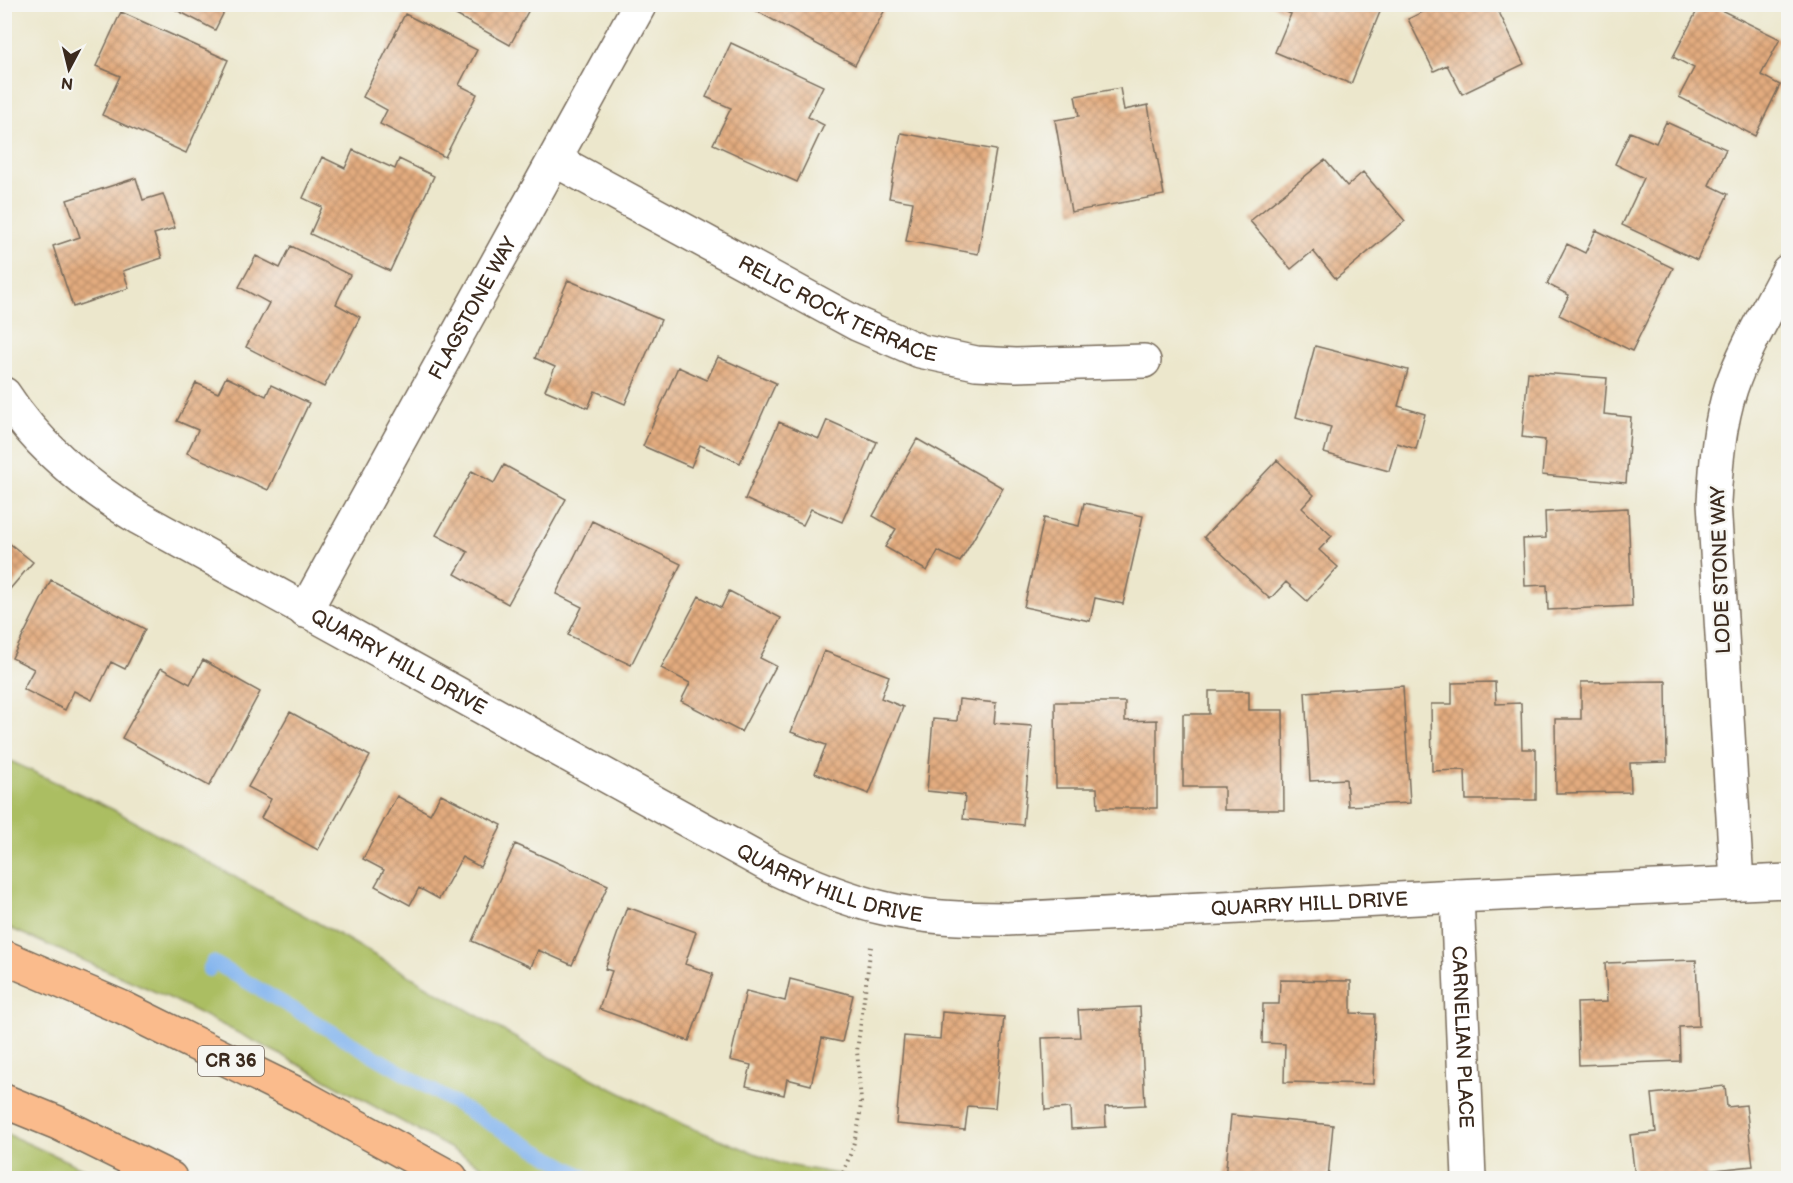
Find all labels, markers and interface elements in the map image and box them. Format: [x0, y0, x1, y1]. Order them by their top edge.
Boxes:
north arrow [39, 39, 99, 99]
text: N [60, 72, 74, 93]
street label: FLAGSTONE WAY [424, 233, 522, 384]
street label: RELIC ROCK TERRACE [734, 251, 939, 367]
street label: LODE STONE WAY [1706, 485, 1736, 654]
street label: QUARRY HILL DRIVE [306, 604, 491, 720]
street label: QUARRY HILL DRIVE [732, 839, 924, 928]
street label: QUARRY HILL DRIVE [1210, 888, 1409, 922]
street label: CARNELIAN PLACE [1446, 945, 1478, 1129]
road number: CR 36 [198, 1046, 264, 1076]

